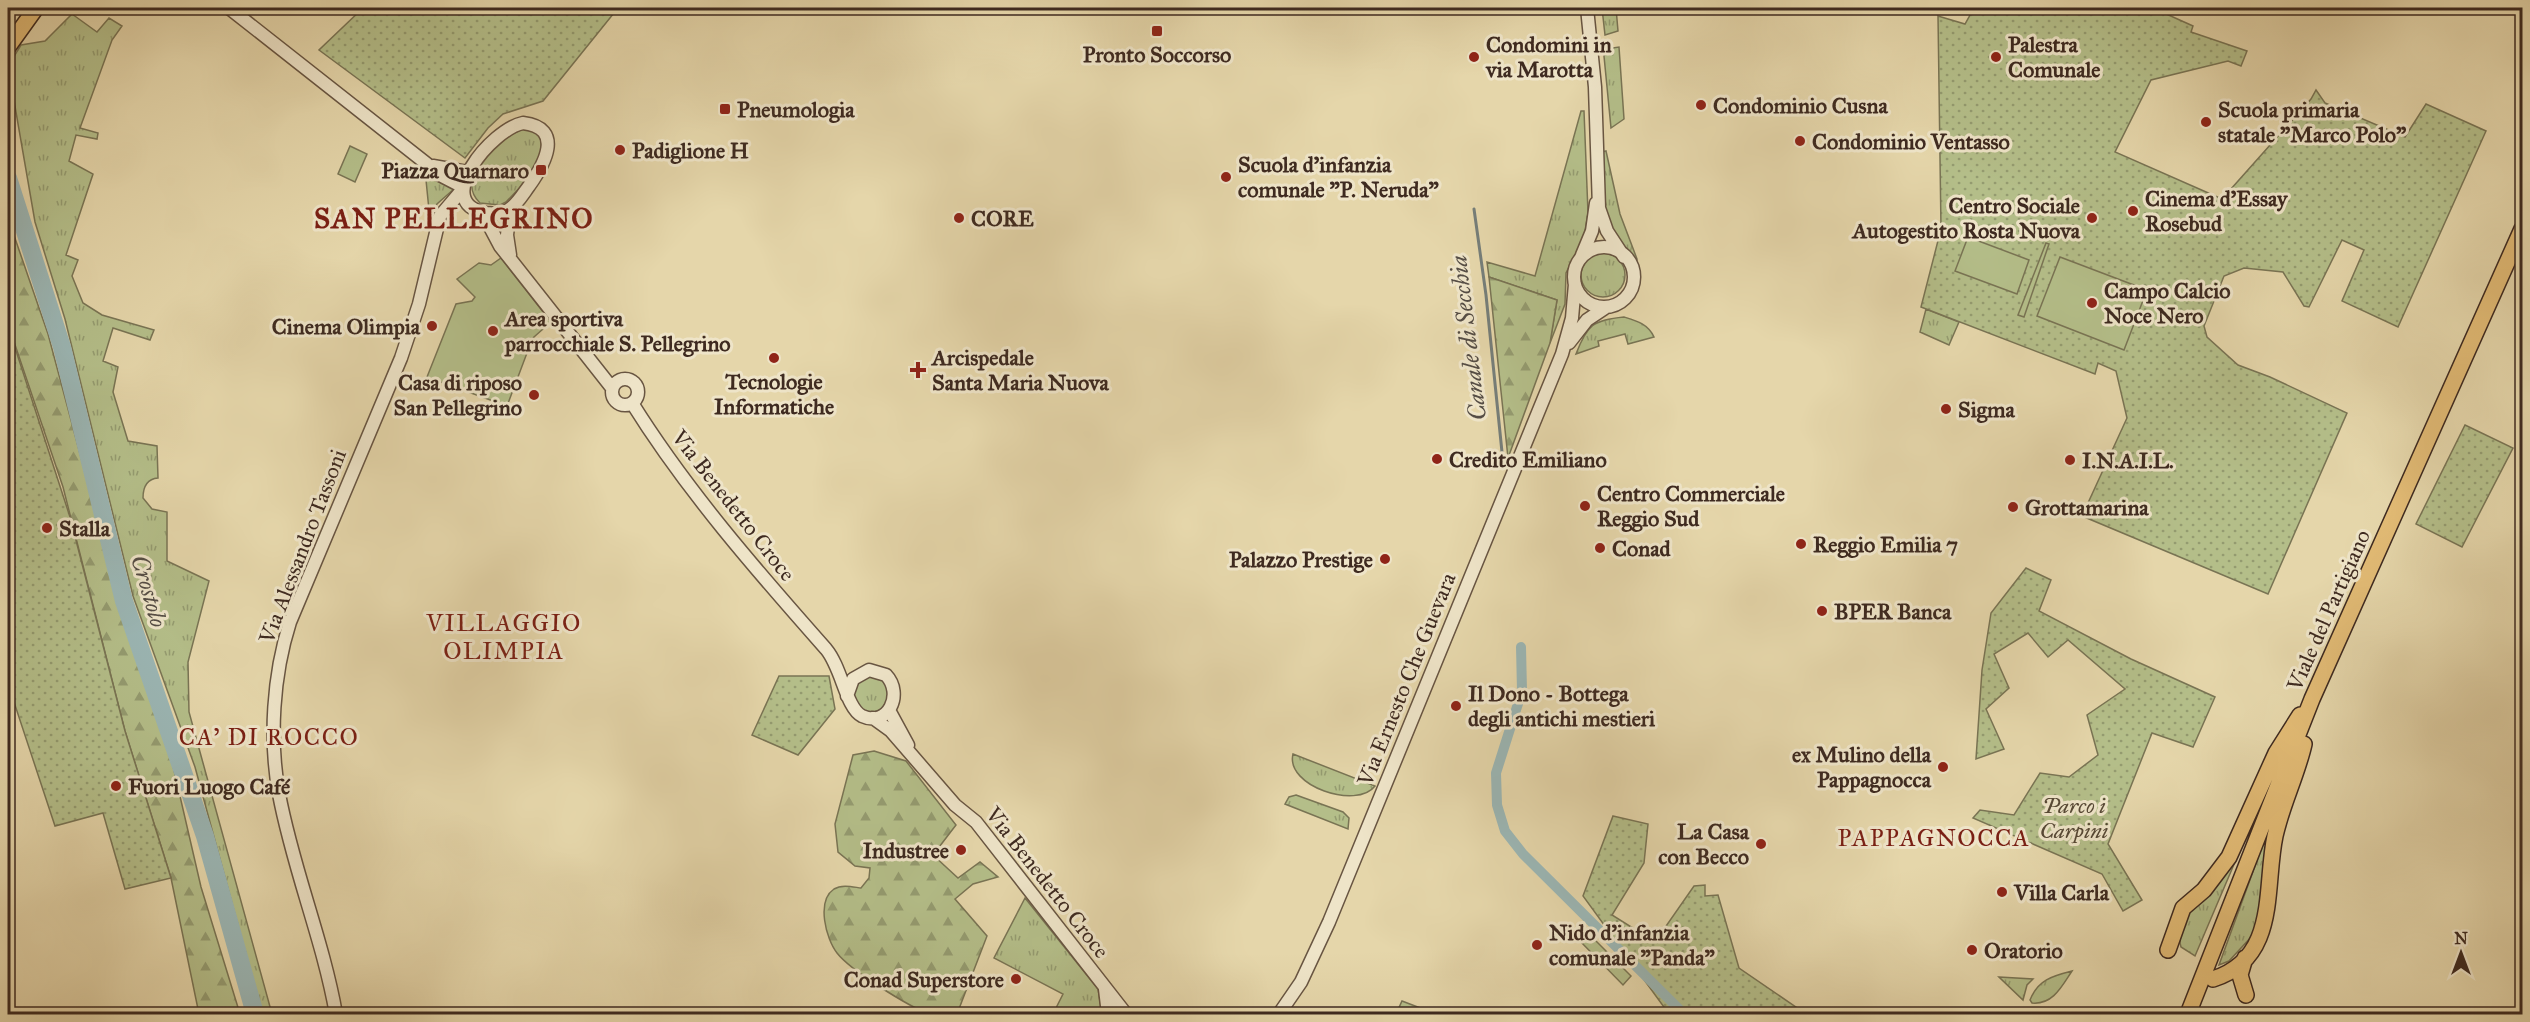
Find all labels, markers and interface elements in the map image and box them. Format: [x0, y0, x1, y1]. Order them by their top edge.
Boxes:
marker: Pronto Soccorso [1150, 24, 1164, 38]
place label: Condomini in via Marotta [1485, 31, 1612, 83]
place label: Palestra Comunale [2008, 31, 2100, 83]
place label: Pronto Soccorso [1083, 41, 1231, 68]
marker: Condomini in via Marotta [1467, 50, 1481, 64]
marker: Palestra Comunale [1989, 50, 2003, 64]
place label: Condominio Cusna [1713, 92, 1888, 119]
place label: Pneumologia [737, 96, 855, 123]
place label: Scuola primaria statale "Marco Polo" [2218, 96, 2407, 148]
marker: Condominio Cusna [1694, 98, 1708, 112]
marker: Pneumologia [718, 102, 732, 116]
marker: Scuola primaria statale "Marco Polo" [2199, 115, 2213, 129]
place label: Condominio Ventasso [1812, 128, 2010, 155]
marker: Condominio Ventasso [1793, 134, 1807, 148]
place label: Padiglione H [632, 137, 749, 164]
marker: Padiglione H [613, 143, 627, 157]
place label: Scuola d'infanzia comunale "P. Neruda" [1238, 151, 1440, 203]
place label: Piazza Quarnaro [381, 157, 529, 184]
marker: Piazza Quarnaro [534, 163, 548, 177]
marker: Scuola d'infanzia comunale "P. Neruda" [1219, 170, 1233, 184]
place label: Cinema d'Essay Rosebud [2145, 185, 2289, 237]
place label: Centro Sociale Autogestito Rosta Nuova [1850, 192, 2081, 244]
district label: SAN PELLEGRINO [314, 201, 594, 236]
marker: Cinema d'Essay Rosebud [2126, 204, 2140, 218]
place label: CORE [971, 205, 1034, 232]
marker: CORE [952, 211, 966, 225]
marker: Centro Sociale Autogestito Rosta Nuova [2085, 211, 2099, 225]
water label: Canale di Secchia [1443, 254, 1493, 422]
place label: Campo Calcio Noce Nero [2104, 277, 2230, 329]
marker: Campo Calcio Noce Nero [2085, 296, 2099, 310]
place label: Area sportiva parrocchiale S. Pellegrino [503, 305, 731, 357]
place label: Cinema Olimpia [272, 313, 421, 340]
marker: Cinema Olimpia [425, 319, 439, 333]
marker: Area sportiva parrocchiale S. Pellegrino [486, 324, 500, 338]
place label: Arcispedale Santa Maria Nuova [930, 344, 1109, 396]
marker: Tecnologie Informatiche [767, 351, 781, 365]
marker: Arcispedale Santa Maria Nuova [909, 361, 927, 379]
place label: Tecnologie Informatiche [714, 368, 834, 420]
place label: Casa di riposo San Pellegrino [393, 369, 522, 421]
marker: Casa di riposo San Pellegrino [527, 388, 541, 402]
place label: Sigma [1958, 396, 2015, 423]
marker: Sigma [1939, 402, 1953, 416]
street label: Via Benedetto Croce [665, 423, 801, 586]
street label: Via Alessandro Tassoni [253, 445, 352, 648]
place label: Credito Emiliano [1449, 446, 1607, 473]
place label: I.N.A.I.L. [2082, 447, 2174, 474]
marker: Credito Emiliano [1430, 452, 1444, 466]
marker: I.N.A.I.L. [2063, 453, 2077, 467]
place label: Centro Commerciale Reggio Sud [1597, 480, 1785, 532]
place label: Grottamarina [2025, 494, 2149, 521]
marker: Centro Commerciale Reggio Sud [1578, 499, 1592, 513]
marker: Grottamarina [2006, 500, 2020, 514]
place label: Stalla [59, 515, 111, 542]
marker: Stalla [40, 521, 54, 535]
street label: Viale del Partigiano [2280, 525, 2376, 696]
place label: Reggio Emilia 7 [1813, 531, 1958, 558]
place label: Conad [1612, 535, 1671, 562]
marker: Reggio Emilia 7 [1794, 537, 1808, 551]
marker: Conad [1593, 541, 1607, 555]
place label: Palazzo Prestige [1229, 546, 1373, 573]
water label: Crostolo [124, 551, 174, 631]
marker: Palazzo Prestige [1378, 552, 1392, 566]
street label: Via Ernesto Che Guevara [1351, 568, 1462, 791]
place label: BPER Banca [1834, 598, 1952, 625]
marker: BPER Banca [1815, 604, 1829, 618]
district label: VILLAGGIO OLIMPIA [425, 608, 582, 666]
place label: Il Dono - Bottega degli antichi mestieri [1468, 680, 1656, 732]
marker: Il Dono - Bottega degli antichi mestieri [1449, 699, 1463, 713]
district label: CA' DI ROCCO [179, 722, 359, 752]
place label: ex Mulino della Pappagnocca [1792, 741, 1932, 793]
marker: ex Mulino della Pappagnocca [1936, 760, 1950, 774]
place label: Fuori Luogo Café [128, 773, 291, 800]
marker: Fuori Luogo Café [109, 779, 123, 793]
park label: Parco i Carpini [2040, 792, 2109, 844]
street label: Via Benedetto Croce [979, 800, 1115, 963]
place label: La Casa con Becco [1658, 818, 1750, 870]
district label: PAPPAGNOCCA [1837, 823, 2031, 853]
place label: Industree [863, 837, 949, 864]
marker: La Casa con Becco [1754, 837, 1768, 851]
marker: Industree [954, 843, 968, 857]
place label: Villa Carla [2013, 879, 2110, 906]
marker: Villa Carla [1995, 885, 2009, 899]
place label: Nido d'infanzia comunale "Panda" [1549, 919, 1715, 971]
north arrow [2431, 923, 2491, 983]
text: N [2454, 929, 2468, 948]
place label: Oratorio [1984, 937, 2063, 964]
marker: Nido d'infanzia comunale "Panda" [1530, 938, 1544, 952]
marker: Oratorio [1965, 943, 1979, 957]
place label: Conad Superstore [844, 966, 1004, 993]
marker: Conad Superstore [1009, 972, 1023, 986]

